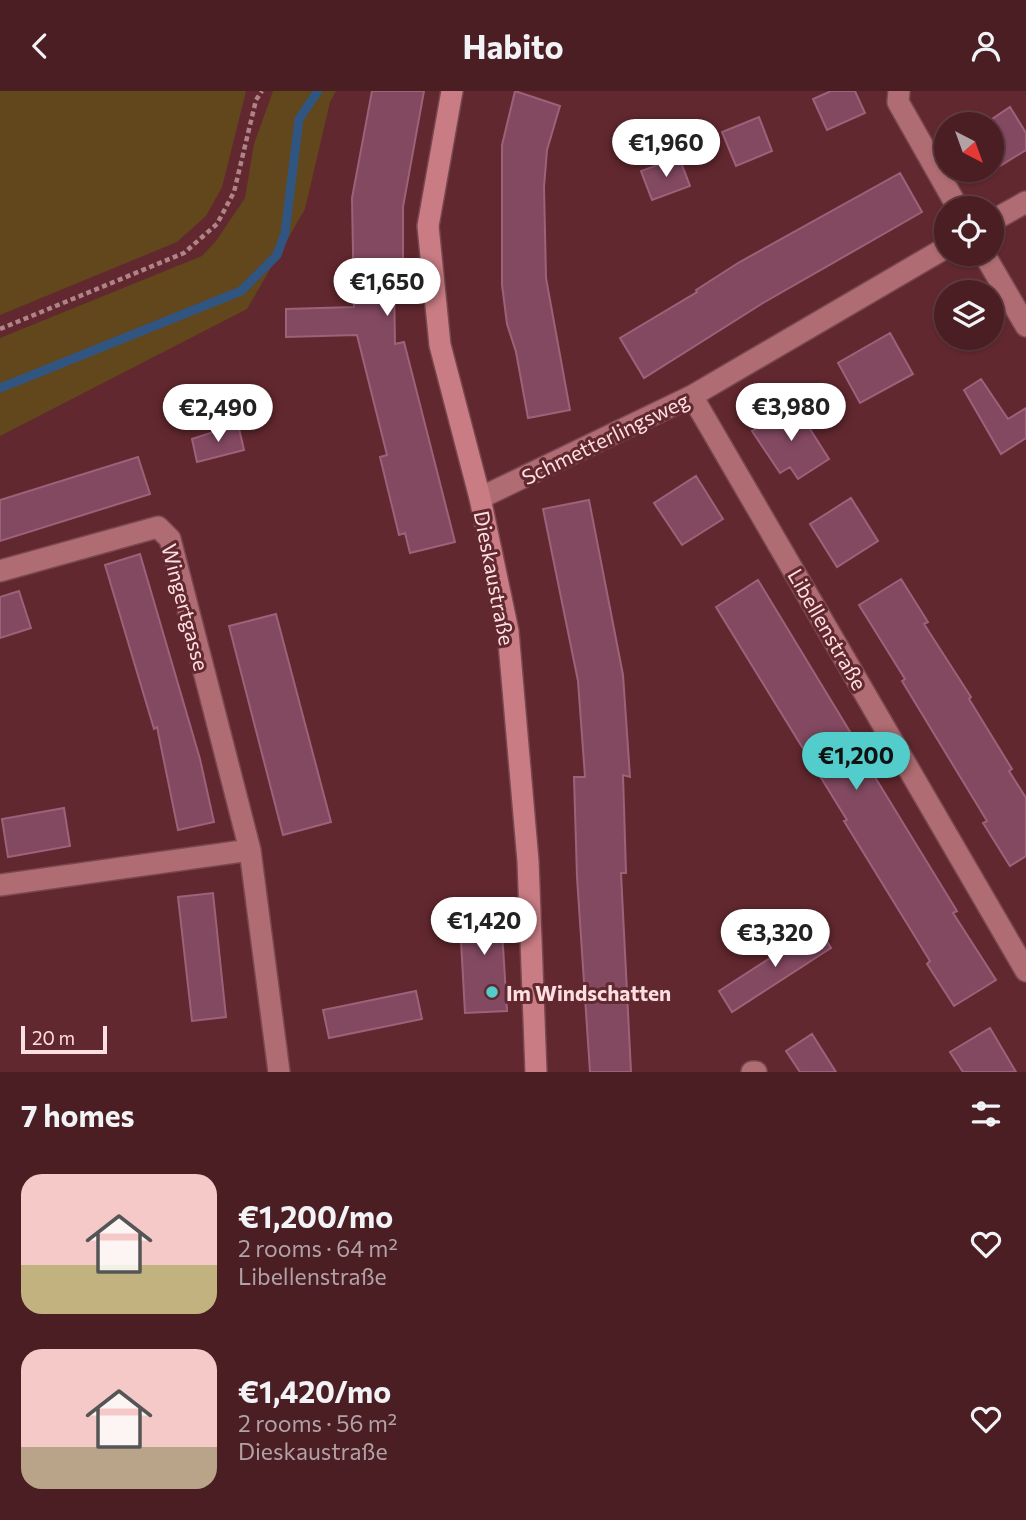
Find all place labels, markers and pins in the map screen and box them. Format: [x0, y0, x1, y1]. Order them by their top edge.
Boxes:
pin: €1,960 [609, 119, 723, 179]
pin: €1,650 [330, 259, 444, 318]
pin: €3,980 [734, 383, 848, 443]
pin: €2,490 [161, 385, 275, 444]
pin: €1,200 [799, 733, 913, 792]
pin: €1,420 [427, 897, 541, 957]
pin: €3,320 [718, 909, 832, 969]
place label: Im Windschatten [506, 980, 671, 1005]
marker: Im Windschatten [484, 984, 500, 1000]

